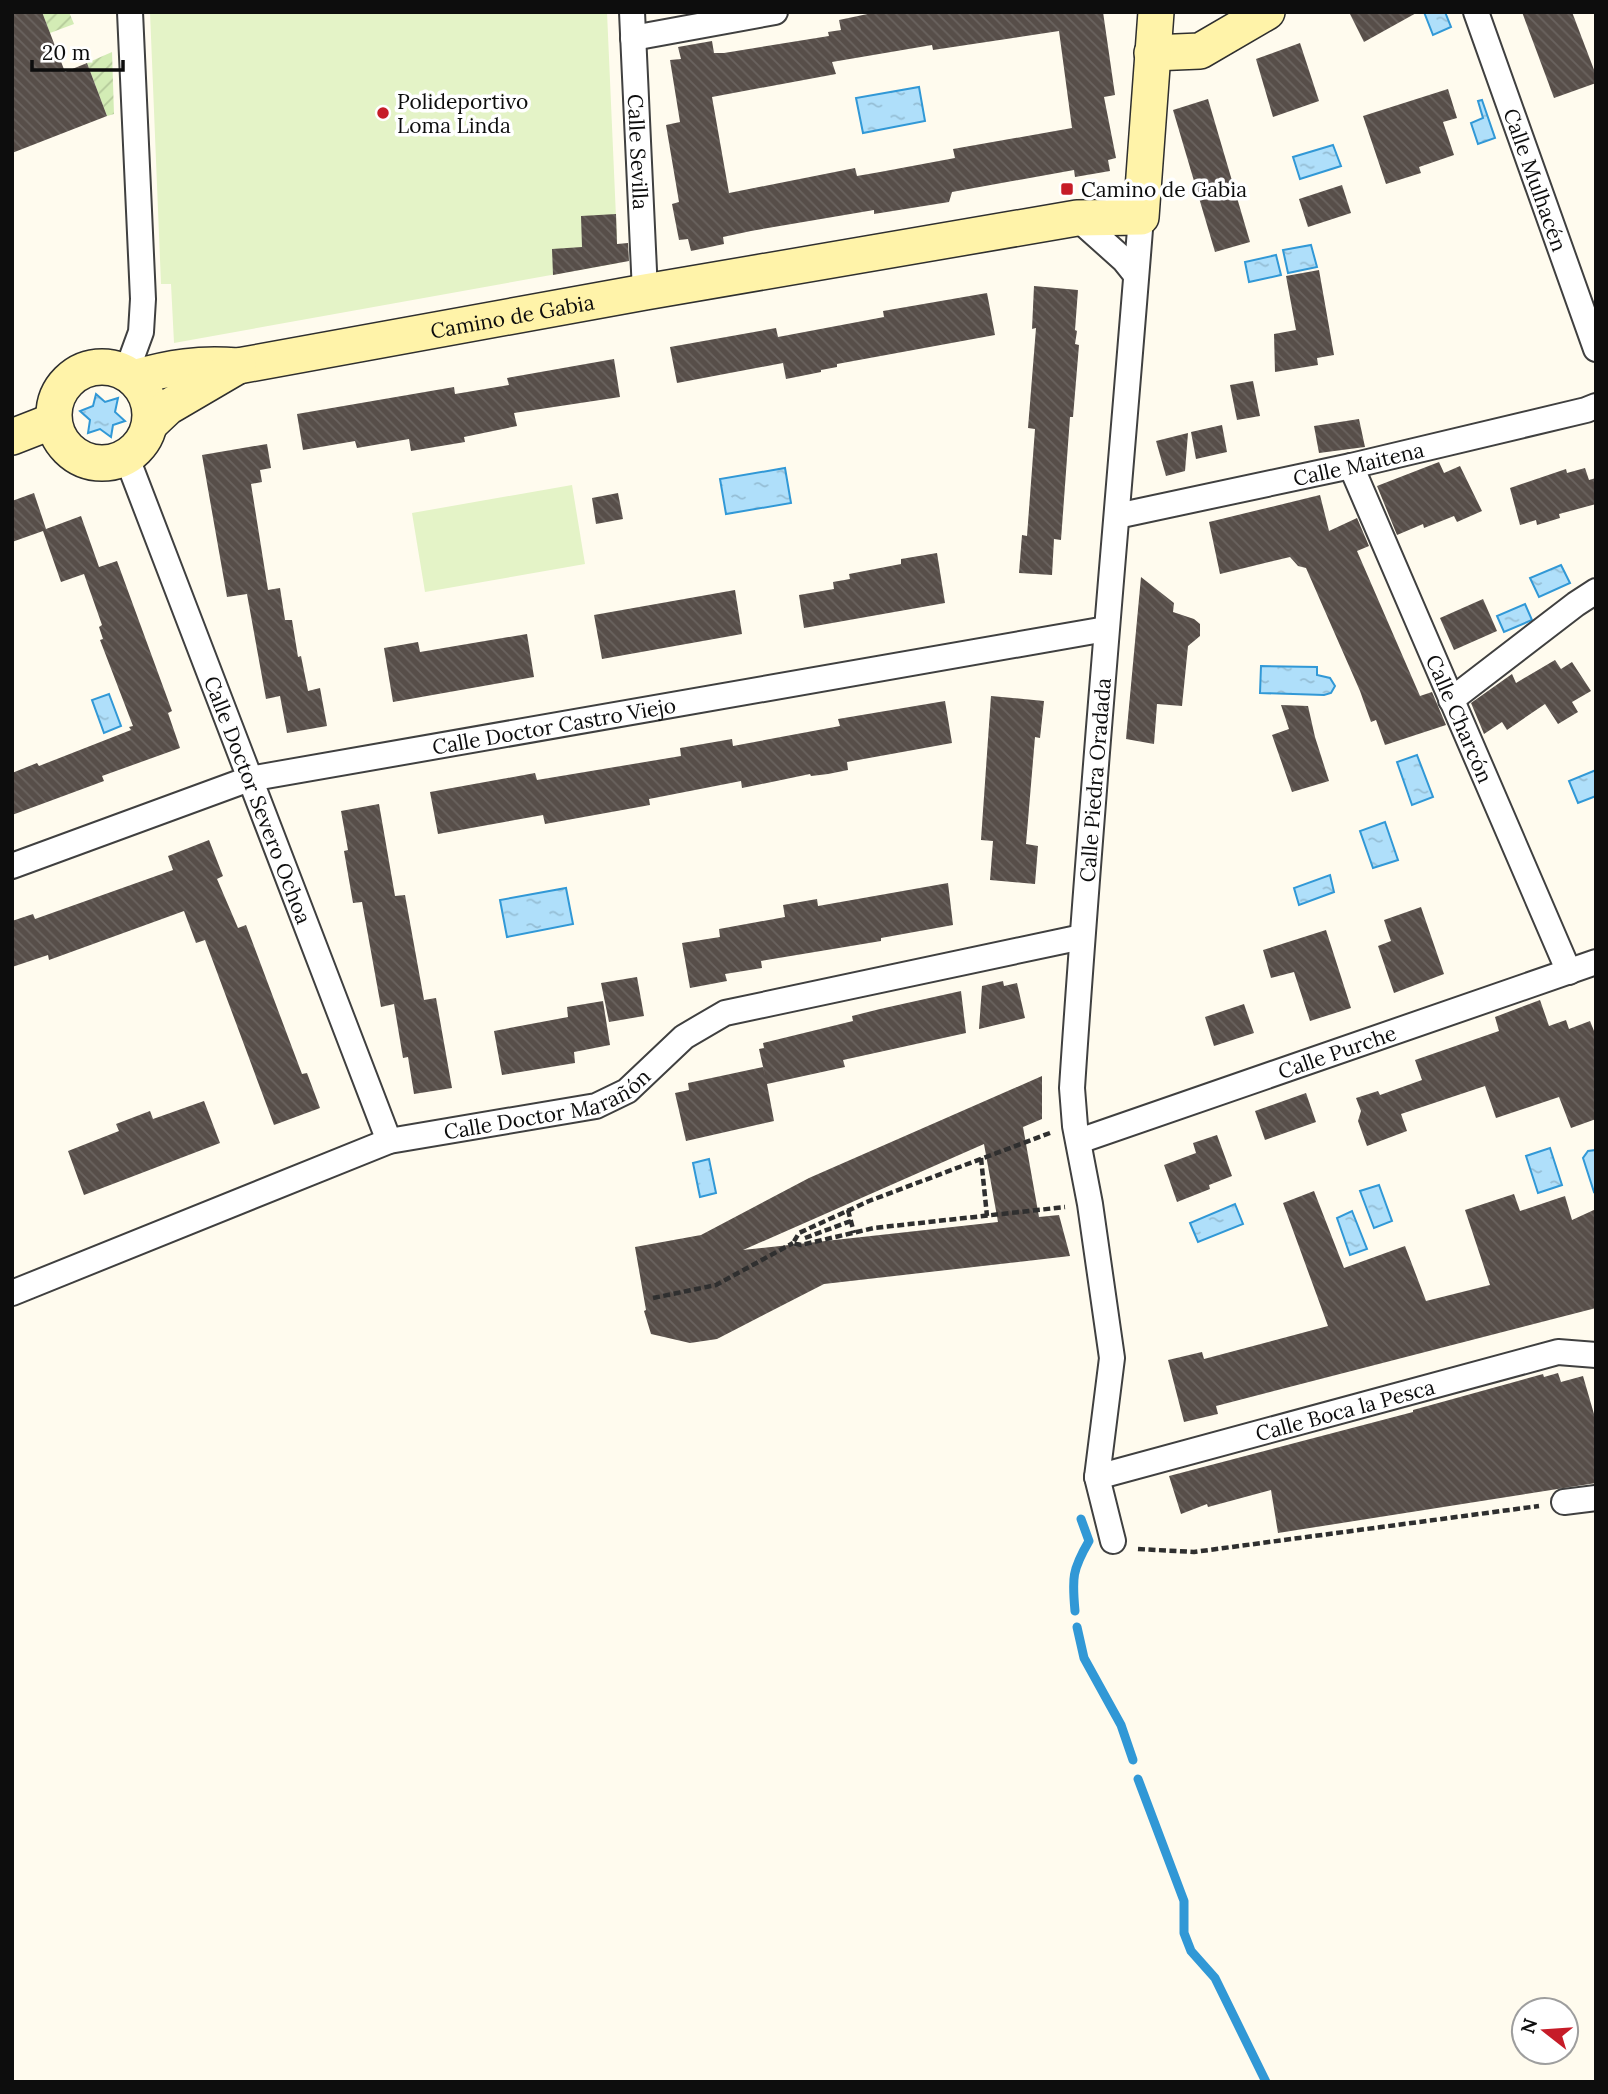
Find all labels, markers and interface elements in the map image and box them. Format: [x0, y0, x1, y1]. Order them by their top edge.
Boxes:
scale bar [32, 28, 122, 72]
text: 20 m [42, 39, 91, 66]
place label: Polideportivo Loma Linda [397, 88, 528, 139]
street label: Calle Sevilla [622, 93, 655, 211]
street label: Calle Mulhacén [1498, 104, 1574, 255]
marker: Polideportivo Loma Linda [375, 105, 391, 121]
place label: Camino de Gabia [1081, 176, 1247, 203]
marker: Camino de Gabia [1059, 181, 1075, 197]
street label: Camino de Gabia [428, 288, 596, 344]
street label: Calle Maitena [1291, 436, 1427, 492]
street label: Calle Charcón [1420, 650, 1499, 787]
street label: Calle Doctor Severo Ochoa [198, 672, 318, 928]
street label: Calle Piedra Oradada [1073, 676, 1116, 883]
street label: Calle Doctor Castro Viejo [430, 691, 678, 760]
street label: Calle Purche [1274, 1019, 1400, 1085]
street label: Calle Doctor Marañón [442, 1062, 656, 1145]
street label: Calle Boca la Pesca [1252, 1373, 1438, 1447]
north arrow [1510, 1996, 1580, 2066]
text: N [1515, 2015, 1542, 2037]

